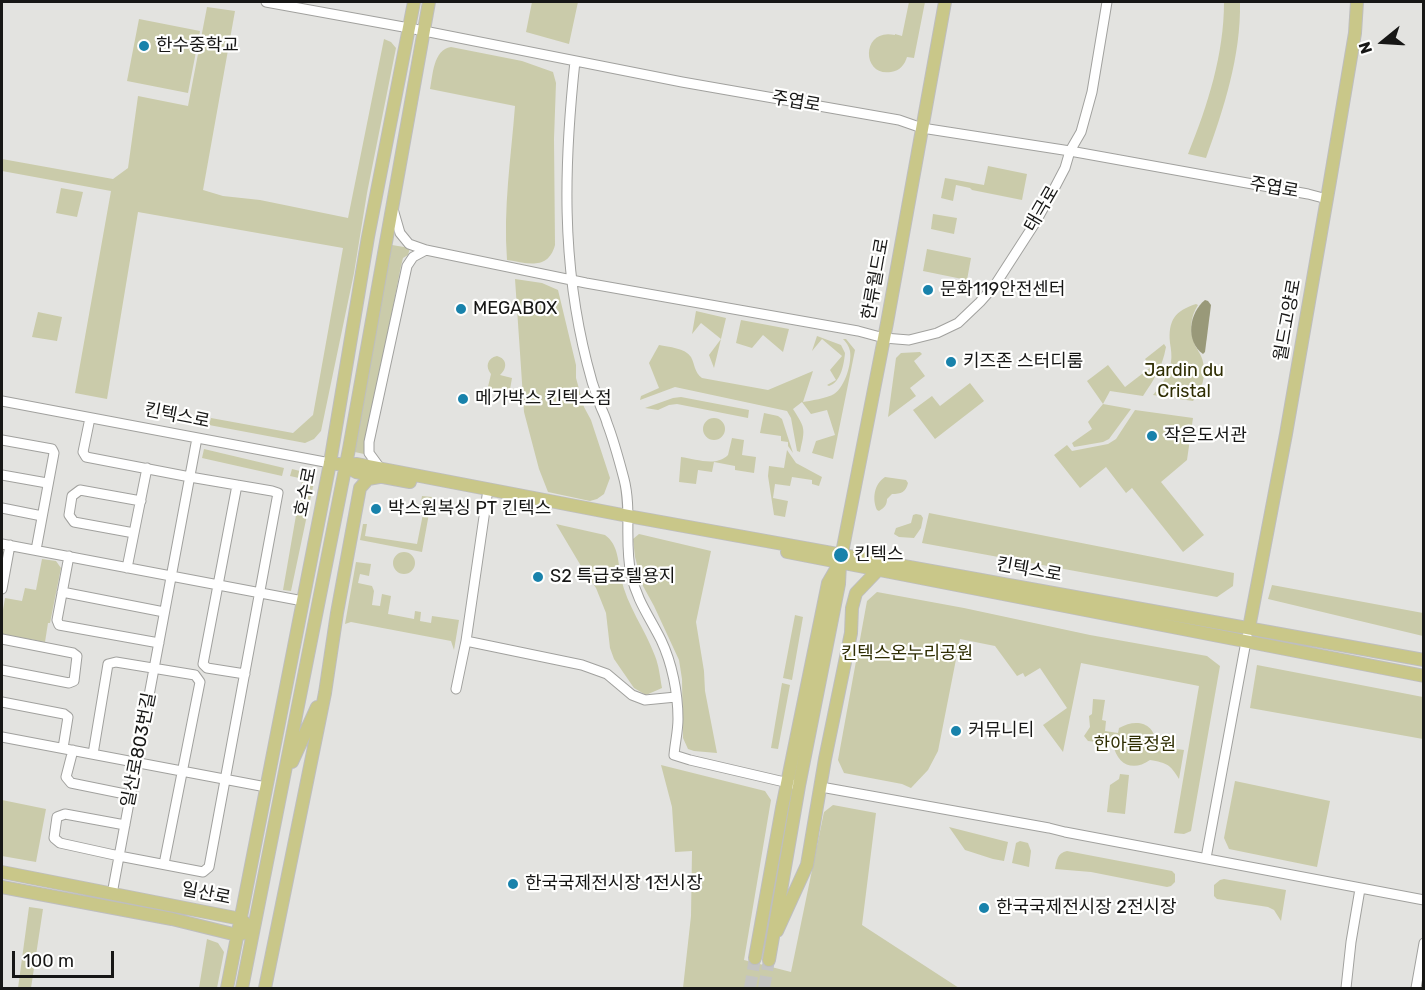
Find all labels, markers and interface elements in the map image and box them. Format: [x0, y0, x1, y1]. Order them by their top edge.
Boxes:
north arrow [1353, 12, 1413, 72]
place label: 한수중학교 [156, 35, 239, 57]
marker: 한수중학교 [137, 39, 151, 53]
text: N [1355, 39, 1376, 56]
street label: 주엽로 [770, 87, 822, 117]
street label: 주엽로 [1248, 173, 1300, 203]
street label: 태극로 [1020, 182, 1064, 236]
street label: 한류월드로 [858, 236, 894, 322]
street label: 월드고양로 [1270, 277, 1306, 363]
place label: 문화119안전센터 [940, 279, 1065, 301]
marker: 문화119안전센터 [921, 283, 935, 297]
place label: MEGABOX [473, 298, 557, 320]
marker: MEGABOX [454, 302, 468, 316]
place label: 키즈존 스터디룸 [963, 351, 1083, 373]
marker: 키즈존 스터디룸 [944, 355, 958, 369]
park label: Jardin du Cristal [1144, 360, 1224, 403]
place label: 메가박스 킨텍스점 [475, 388, 612, 410]
marker: 메가박스 킨텍스점 [456, 392, 470, 406]
street label: 킨텍스로 [142, 399, 212, 433]
place label: 작은도서관 [1164, 425, 1247, 447]
marker: 작은도서관 [1145, 429, 1159, 443]
street label: 호수로 [291, 466, 321, 518]
place label: 박스원복싱 PT 킨텍스 [388, 498, 551, 520]
marker: 박스원복싱 PT 킨텍스 [369, 502, 383, 516]
place label: 킨텍스 [854, 544, 904, 566]
marker: 킨텍스 [832, 546, 850, 564]
street label: 킨텍스로 [995, 554, 1063, 586]
place label: S2 특급호텔용지 [550, 566, 676, 588]
marker: S2 특급호텔용지 [531, 570, 545, 584]
park label: 킨텍스온누리공원 [841, 643, 973, 665]
street label: 일산로803번길 [117, 691, 161, 809]
place label: 커뮤니티 [968, 720, 1034, 742]
marker: 커뮤니티 [949, 724, 963, 738]
park label: 한아름정원 [1094, 734, 1176, 756]
place label: 한국국제전시장 1전시장 [525, 873, 703, 895]
marker: 한국국제전시장 1전시장 [506, 877, 520, 891]
street label: 일산로 [180, 879, 232, 909]
place label: 한국국제전시장 2전시장 [996, 897, 1177, 919]
marker: 한국국제전시장 2전시장 [977, 901, 991, 915]
scale bar [15, 939, 117, 977]
text: 100 m [23, 950, 74, 972]

